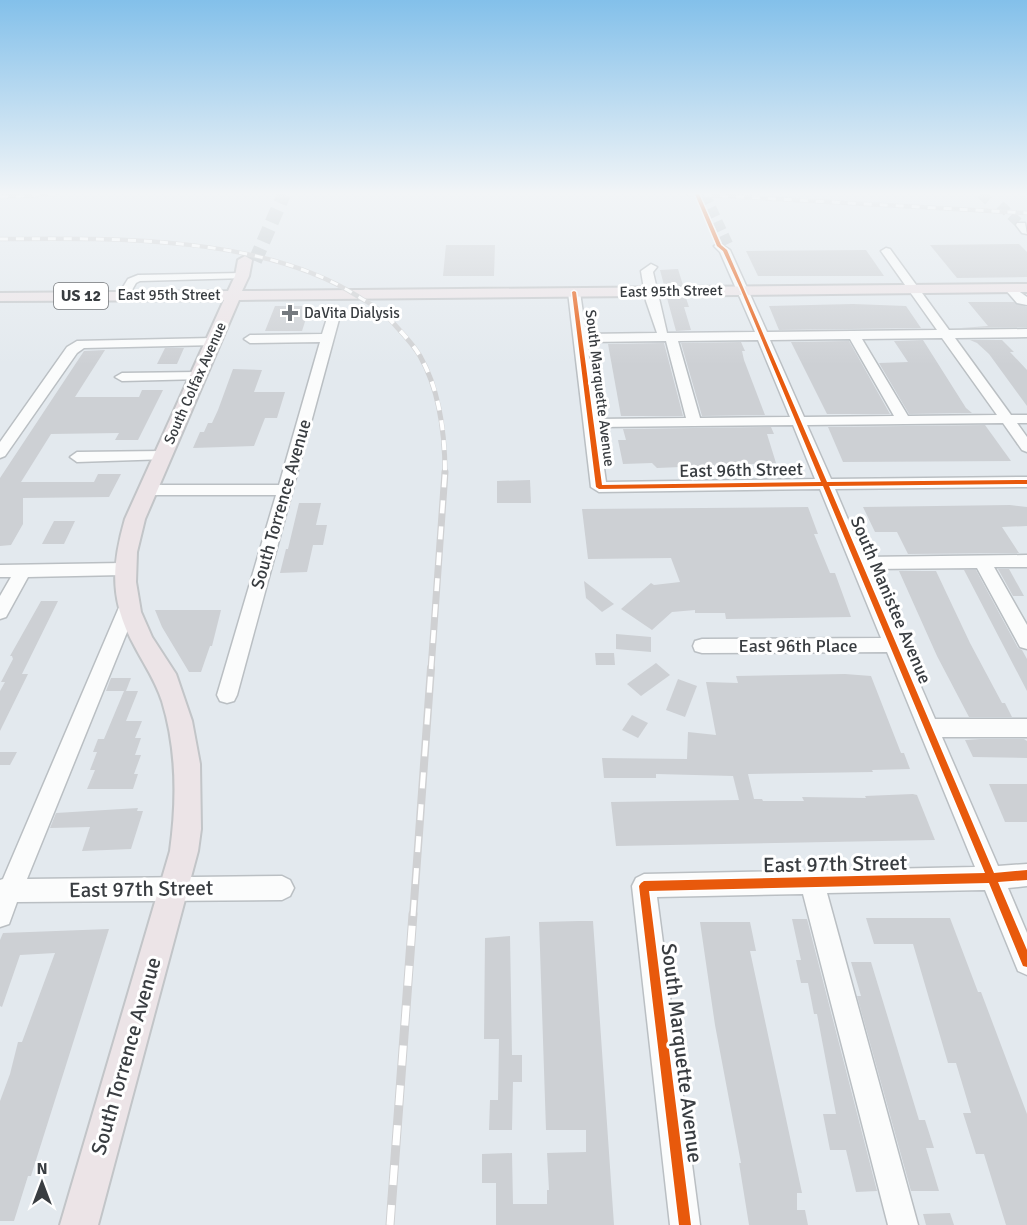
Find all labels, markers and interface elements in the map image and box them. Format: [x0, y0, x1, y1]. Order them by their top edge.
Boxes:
street label: East 95th Street [619, 281, 723, 301]
road number: US 12 [54, 283, 108, 309]
street label: East 95th Street [117, 286, 221, 304]
marker: DaVita Dialysis [281, 304, 299, 322]
place label: DaVita Dialysis [304, 304, 400, 322]
street label: South Marquette Avenue [581, 309, 619, 467]
street label: South Colfax Avenue [160, 319, 230, 447]
street label: South Torrence Avenue [246, 417, 316, 591]
street label: East 96th Street [679, 458, 803, 482]
street label: South Manistee Avenue [846, 513, 936, 687]
street label: East 96th Place [739, 635, 857, 657]
street label: East 97th Street [763, 850, 907, 878]
street label: East 97th Street [69, 875, 213, 903]
street label: South Marquette Avenue [656, 942, 708, 1164]
street label: South Torrence Avenue [85, 954, 167, 1158]
north arrow [12, 1153, 72, 1213]
text: N [36, 1159, 48, 1179]

